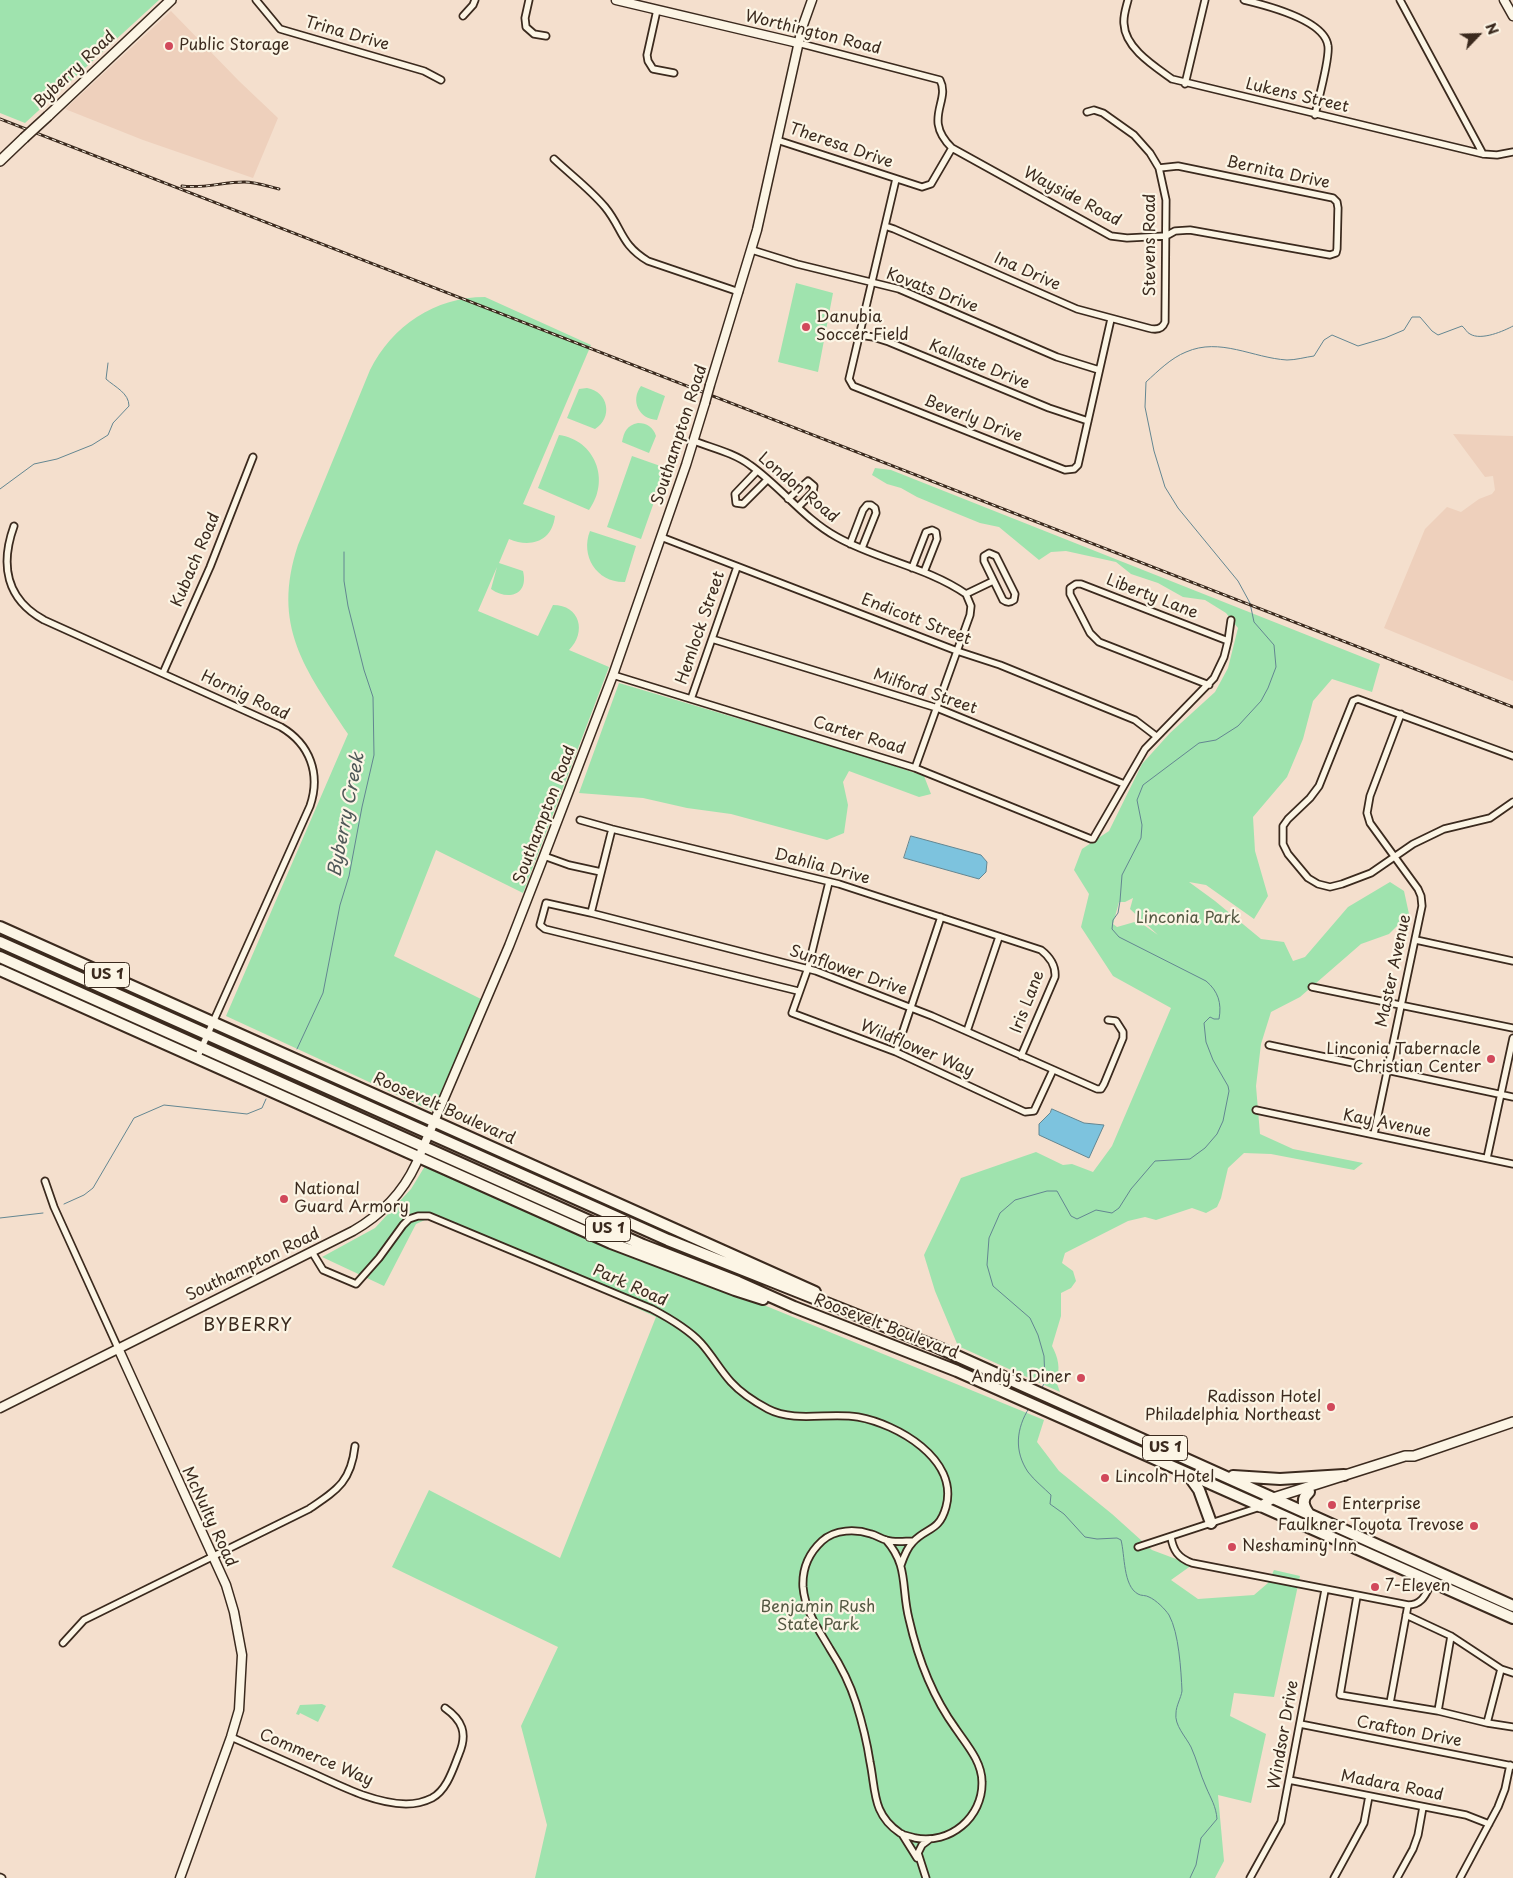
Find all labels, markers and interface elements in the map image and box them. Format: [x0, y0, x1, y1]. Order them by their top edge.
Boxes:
street label: Worthington Road [743, 7, 883, 59]
north arrow [1453, 10, 1503, 60]
street label: Trina Drive [303, 13, 391, 55]
text: N [1480, 19, 1504, 38]
street label: Byberry Road [30, 27, 120, 113]
place label: Public Storage [179, 36, 289, 56]
marker: Public Storage [163, 40, 175, 52]
street label: Lukens Street [1244, 75, 1350, 117]
street label: Theresa Drive [787, 119, 895, 173]
street label: Bernita Drive [1224, 153, 1332, 193]
street label: Wayside Road [1020, 163, 1124, 231]
street label: Stevens Road [1141, 194, 1161, 296]
street label: Ina Drive [991, 249, 1063, 295]
street label: Kovats Drive [883, 265, 981, 317]
place label: Danubia Soccer Field [816, 308, 909, 346]
marker: Danubia Soccer Field [800, 321, 812, 333]
street label: Kallaste Drive [926, 336, 1032, 394]
street label: Southampton Road [648, 362, 712, 508]
street label: Beverly Drive [921, 391, 1025, 447]
street label: London Road [754, 449, 842, 527]
street label: Kubach Road [168, 510, 224, 610]
street label: Hemlock Street [673, 569, 729, 687]
street label: Liberty Lane [1103, 571, 1201, 623]
street label: Endicott Street [858, 590, 974, 650]
street label: Milford Street [871, 665, 979, 719]
street label: Hornig Road [198, 667, 292, 725]
street label: Carter Road [811, 713, 907, 759]
street label: Southampton Road [510, 743, 580, 887]
water label: Byberry Creek [324, 751, 370, 879]
street label: Dahlia Drive [772, 845, 872, 889]
park label: Linconia Park [1136, 909, 1240, 929]
street label: Master Avenue [1373, 913, 1415, 1029]
street label: Sunflower Drive [787, 942, 909, 1000]
road number: US 1 [84, 962, 130, 988]
street label: Iris Lane [1007, 968, 1049, 1036]
street label: Wildflower Way [857, 1016, 977, 1082]
place label: Linconia Tabernacle Christian Center [1326, 1040, 1481, 1078]
marker: Linconia Tabernacle Christian Center [1485, 1053, 1497, 1065]
street label: Roosevelt Boulevard [370, 1069, 518, 1149]
street label: Kay Avenue [1341, 1106, 1433, 1142]
place label: National Guard Armory [294, 1180, 409, 1218]
marker: National Guard Armory [278, 1193, 290, 1205]
road number: US 1 [586, 1216, 630, 1242]
street label: Southampton Road [183, 1224, 323, 1306]
street label: Park Road [590, 1261, 670, 1311]
street label: Roosevelt Boulevard [811, 1291, 961, 1363]
district label: BYBERRY [202, 1315, 294, 1337]
place label: Andy's Diner [972, 1368, 1071, 1388]
marker: Andy's Diner [1075, 1372, 1087, 1384]
place label: Radisson Hotel Philadelphia Northeast [1145, 1388, 1321, 1426]
marker: Radisson Hotel Philadelphia Northeast [1325, 1401, 1337, 1413]
road number: US 1 [1142, 1436, 1188, 1460]
street label: McNulty Road [177, 1464, 241, 1570]
place label: Lincoln Hotel [1115, 1468, 1214, 1488]
marker: Lincoln Hotel [1099, 1472, 1111, 1484]
place label: Enterprise [1342, 1495, 1421, 1515]
marker: Enterprise [1326, 1499, 1338, 1511]
place label: Faulkner Toyota Trevose [1278, 1516, 1464, 1536]
marker: Faulkner Toyota Trevose [1468, 1520, 1480, 1532]
place label: Neshaminy Inn [1242, 1537, 1357, 1557]
marker: Neshaminy Inn [1226, 1541, 1238, 1553]
place label: 7-Eleven [1385, 1577, 1450, 1597]
marker: 7-Eleven [1369, 1581, 1381, 1593]
park label: Benjamin Rush State Park [761, 1598, 875, 1636]
street label: Windsor Drive [1265, 1679, 1303, 1791]
street label: Crafton Drive [1355, 1712, 1463, 1752]
street label: Commerce Way [256, 1725, 376, 1791]
street label: Madara Road [1339, 1767, 1445, 1805]

